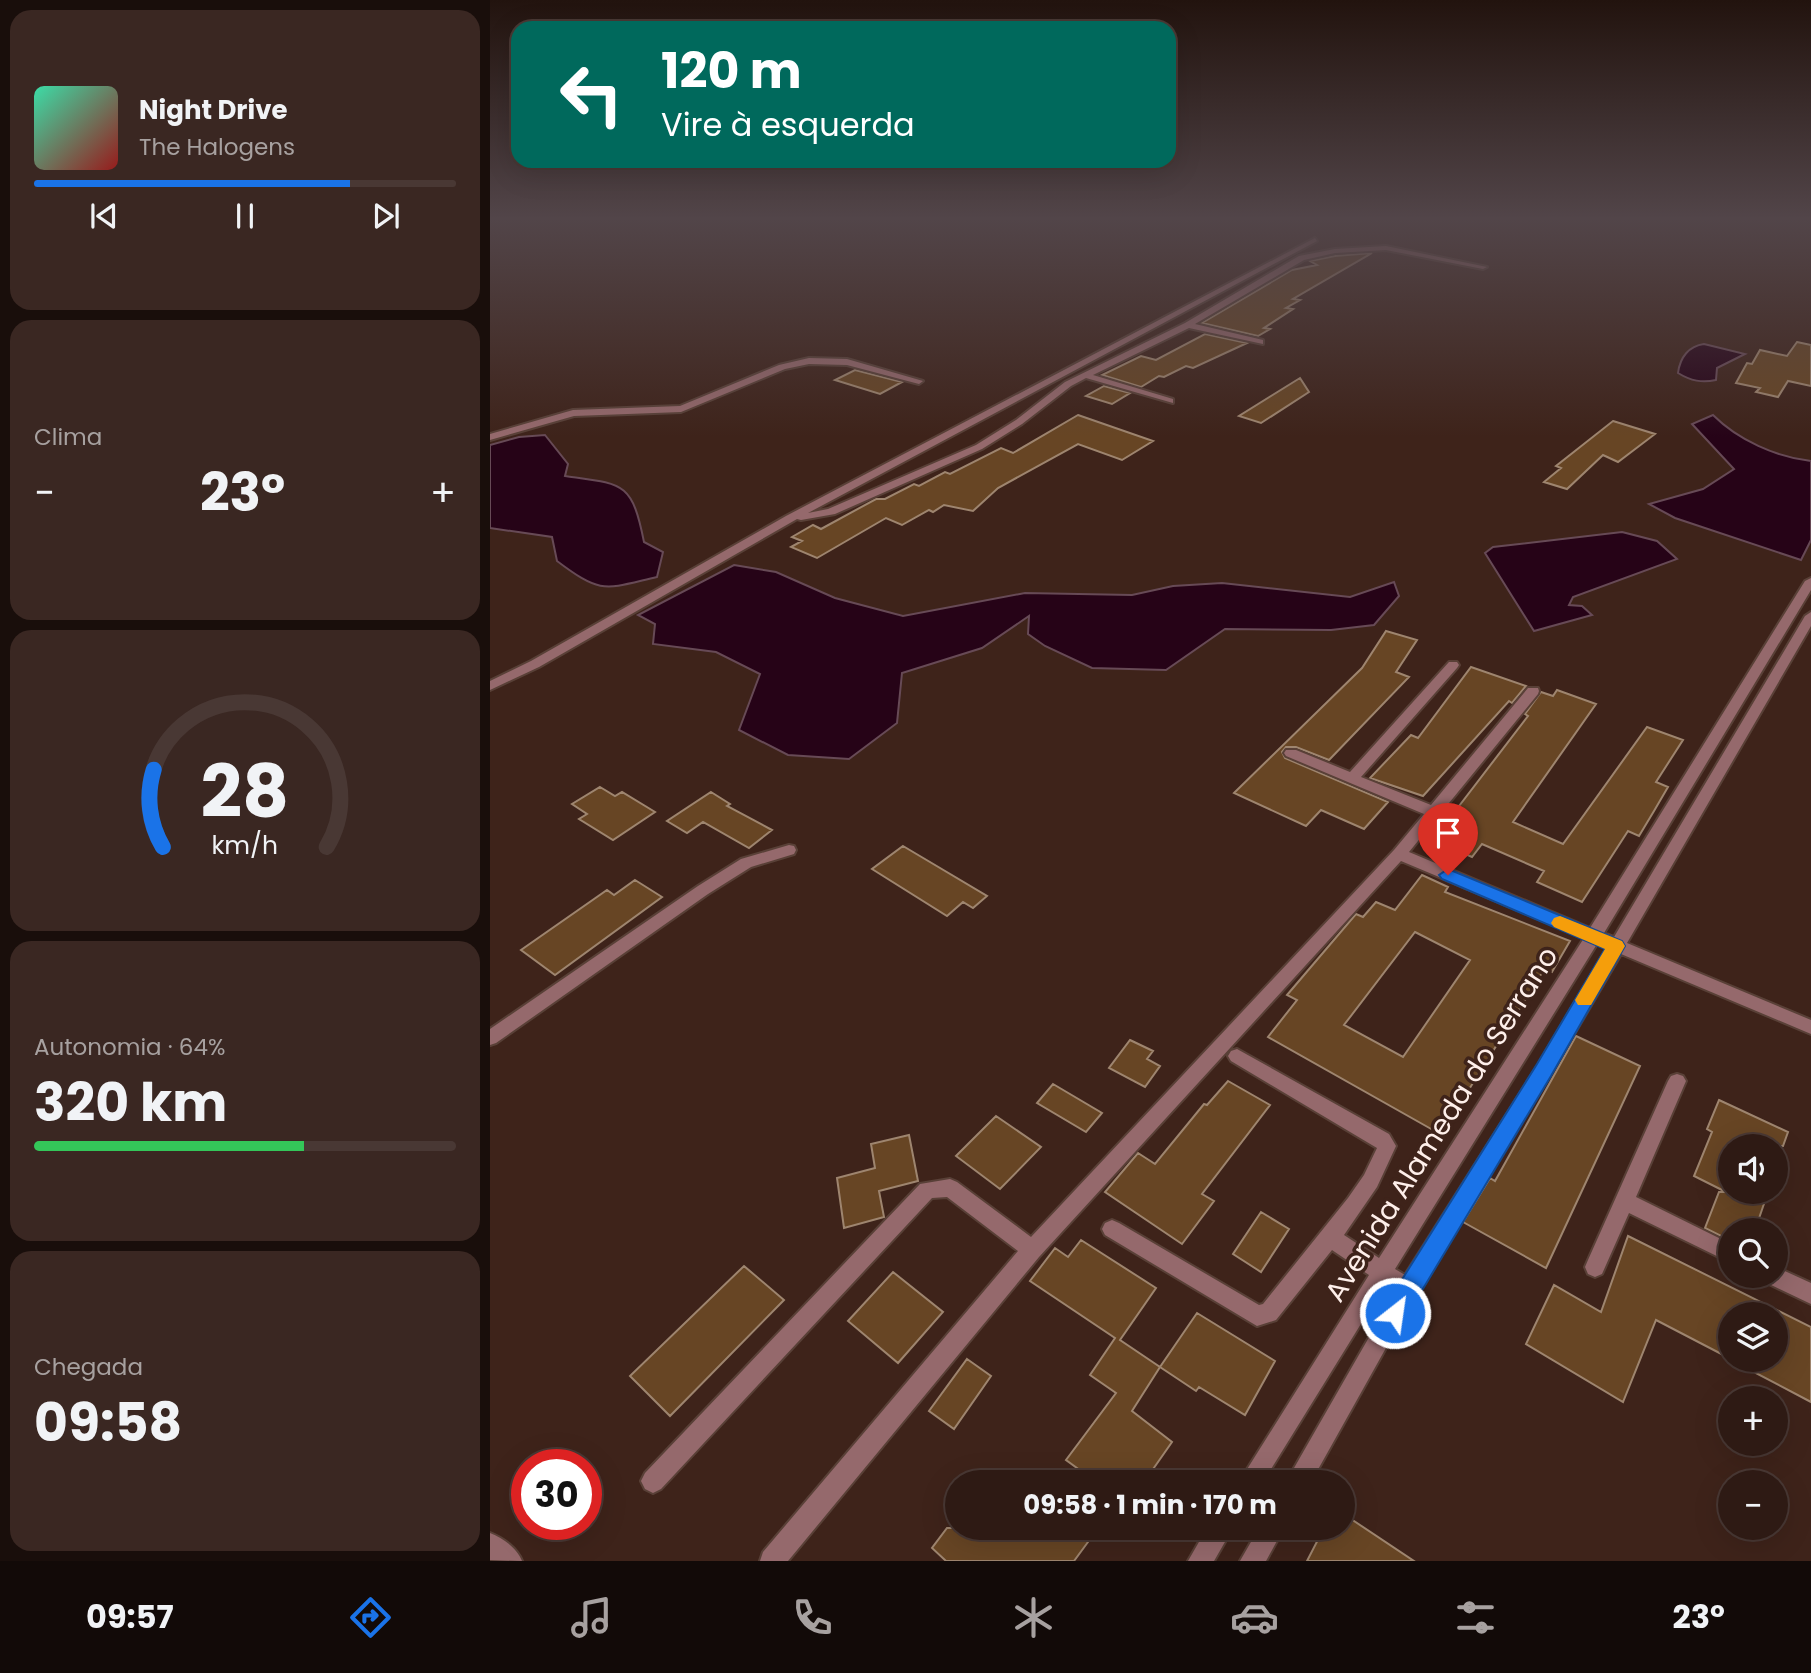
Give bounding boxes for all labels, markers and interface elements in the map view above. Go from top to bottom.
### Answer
text: 120 m [661,37,802,105]
icon: left [546,49,637,140]
text: Night Drive [139,92,287,128]
text: Vire à esquerda [661,102,915,147]
text: The Halogens [139,131,295,163]
icon: previous [85,197,123,235]
icon: pause [226,197,264,235]
icon: next [367,197,405,235]
text: Clima [34,421,102,453]
text: 23° [200,456,285,529]
text: − [34,466,55,519]
text: + [430,466,456,519]
text: 28 [201,741,289,842]
pin [1418,803,1478,875]
icon: arrive [1429,814,1467,852]
text: km/h [212,827,278,862]
street label: Avenida Alameda do Serrano [1316,939,1567,1309]
text: Autonomia · 64% [34,1031,225,1063]
text: 320 km [34,1066,227,1139]
map controls [1718,1134,1788,1540]
button: sound [1718,1134,1788,1204]
button: search [1718,1218,1788,1288]
position arrow [1358,1276,1432,1350]
button: layers [1718,1302,1788,1372]
text: Chegada [34,1351,143,1383]
text: 09:58 [34,1386,182,1459]
button: + [1718,1386,1788,1456]
speed limit sign: 30 [511,1449,602,1540]
button: − [1718,1470,1788,1540]
text: 09:58 · 1 min · 170 m [1023,1487,1277,1523]
icon: directions [346,1593,395,1642]
icon: music [567,1593,616,1642]
icon: phone [788,1593,837,1642]
icon: climate [1009,1593,1058,1642]
icon: car [1230,1593,1279,1642]
icon: filters [1451,1593,1500,1642]
text: 09:57 [86,1594,174,1639]
text: 23° [1672,1594,1725,1639]

